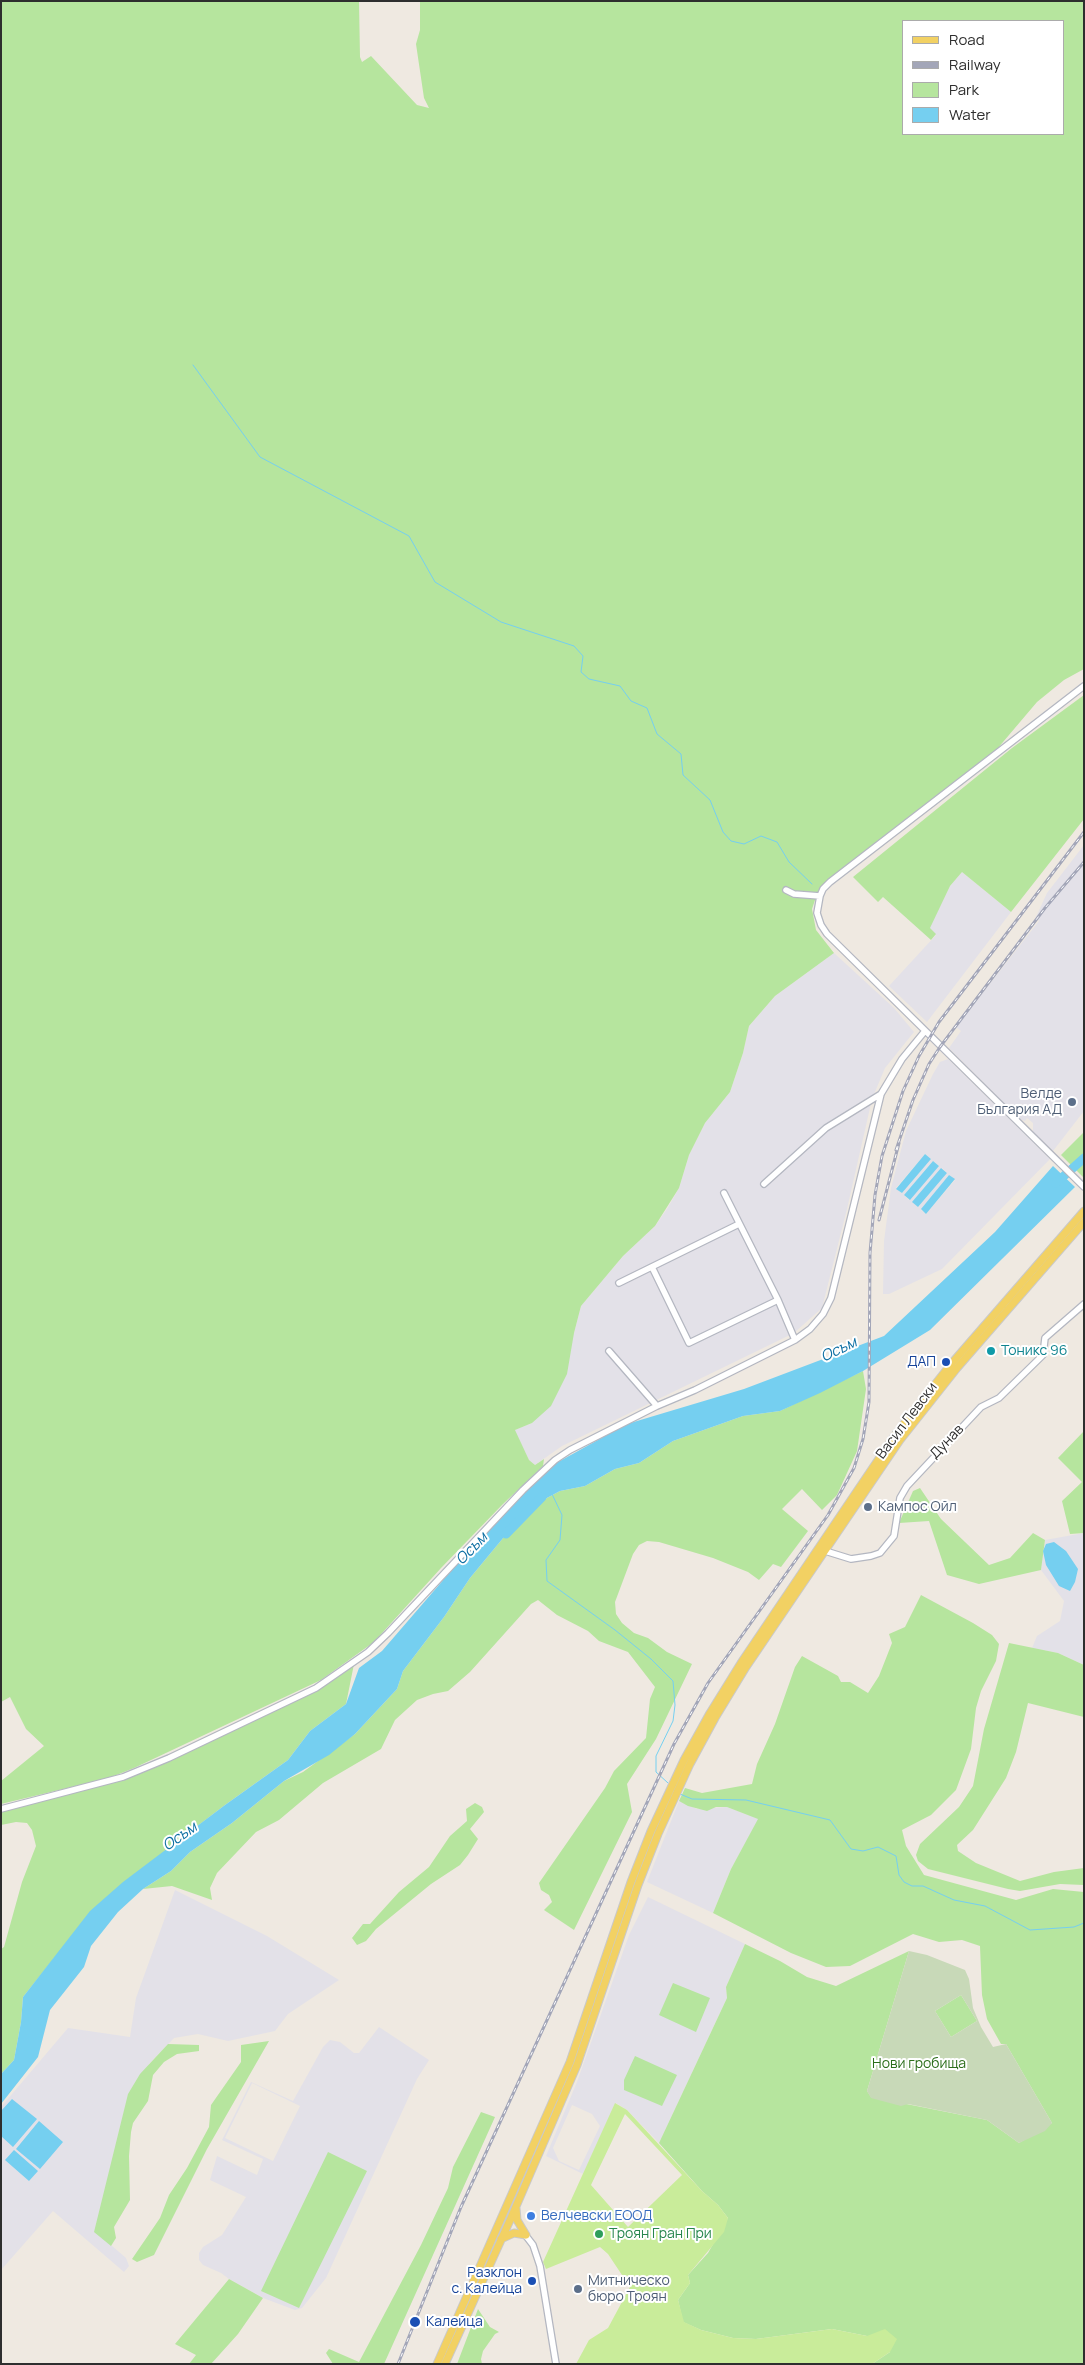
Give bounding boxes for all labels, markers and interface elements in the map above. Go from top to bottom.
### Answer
legend [902,20,1065,135]
text: Road [949,29,985,50]
text: Railway [949,54,1001,75]
text: Park [949,79,979,100]
text: Water [949,104,991,125]
place label: Велде България АД [977,1086,1062,1118]
marker: Велде България АД [1066,1096,1078,1108]
water label: Осъм [818,1334,860,1366]
place label: Тоникс 96 [1001,1343,1067,1359]
marker: Тоникс 96 [985,1345,997,1357]
place label: ДАП [907,1354,936,1370]
marker: ДАП [940,1356,952,1368]
street label: Васил Левски [873,1380,941,1462]
street label: Дунав [927,1421,967,1463]
place label: Кампос Ойл [878,1499,957,1515]
marker: Кампос Ойл [862,1501,874,1513]
water label: Осъм [452,1529,492,1569]
water label: Осъм [159,1819,201,1855]
park label: Нови гробища [872,2056,966,2072]
place label: Велчевски ЕООД [541,2208,652,2224]
marker: Велчевски ЕООД [525,2210,537,2222]
place label: Троян Гран При [609,2226,712,2242]
marker: Троян Гран При [593,2228,605,2240]
place label: Разклон с. Калейца [451,2265,522,2298]
place label: Митническо бюро Троян [588,2273,670,2306]
marker: Разклон с. Калейца [526,2275,538,2287]
marker: Митническо бюро Троян [572,2283,584,2295]
place label: Калейца [426,2314,483,2330]
marker: Калейца [408,2315,422,2329]

